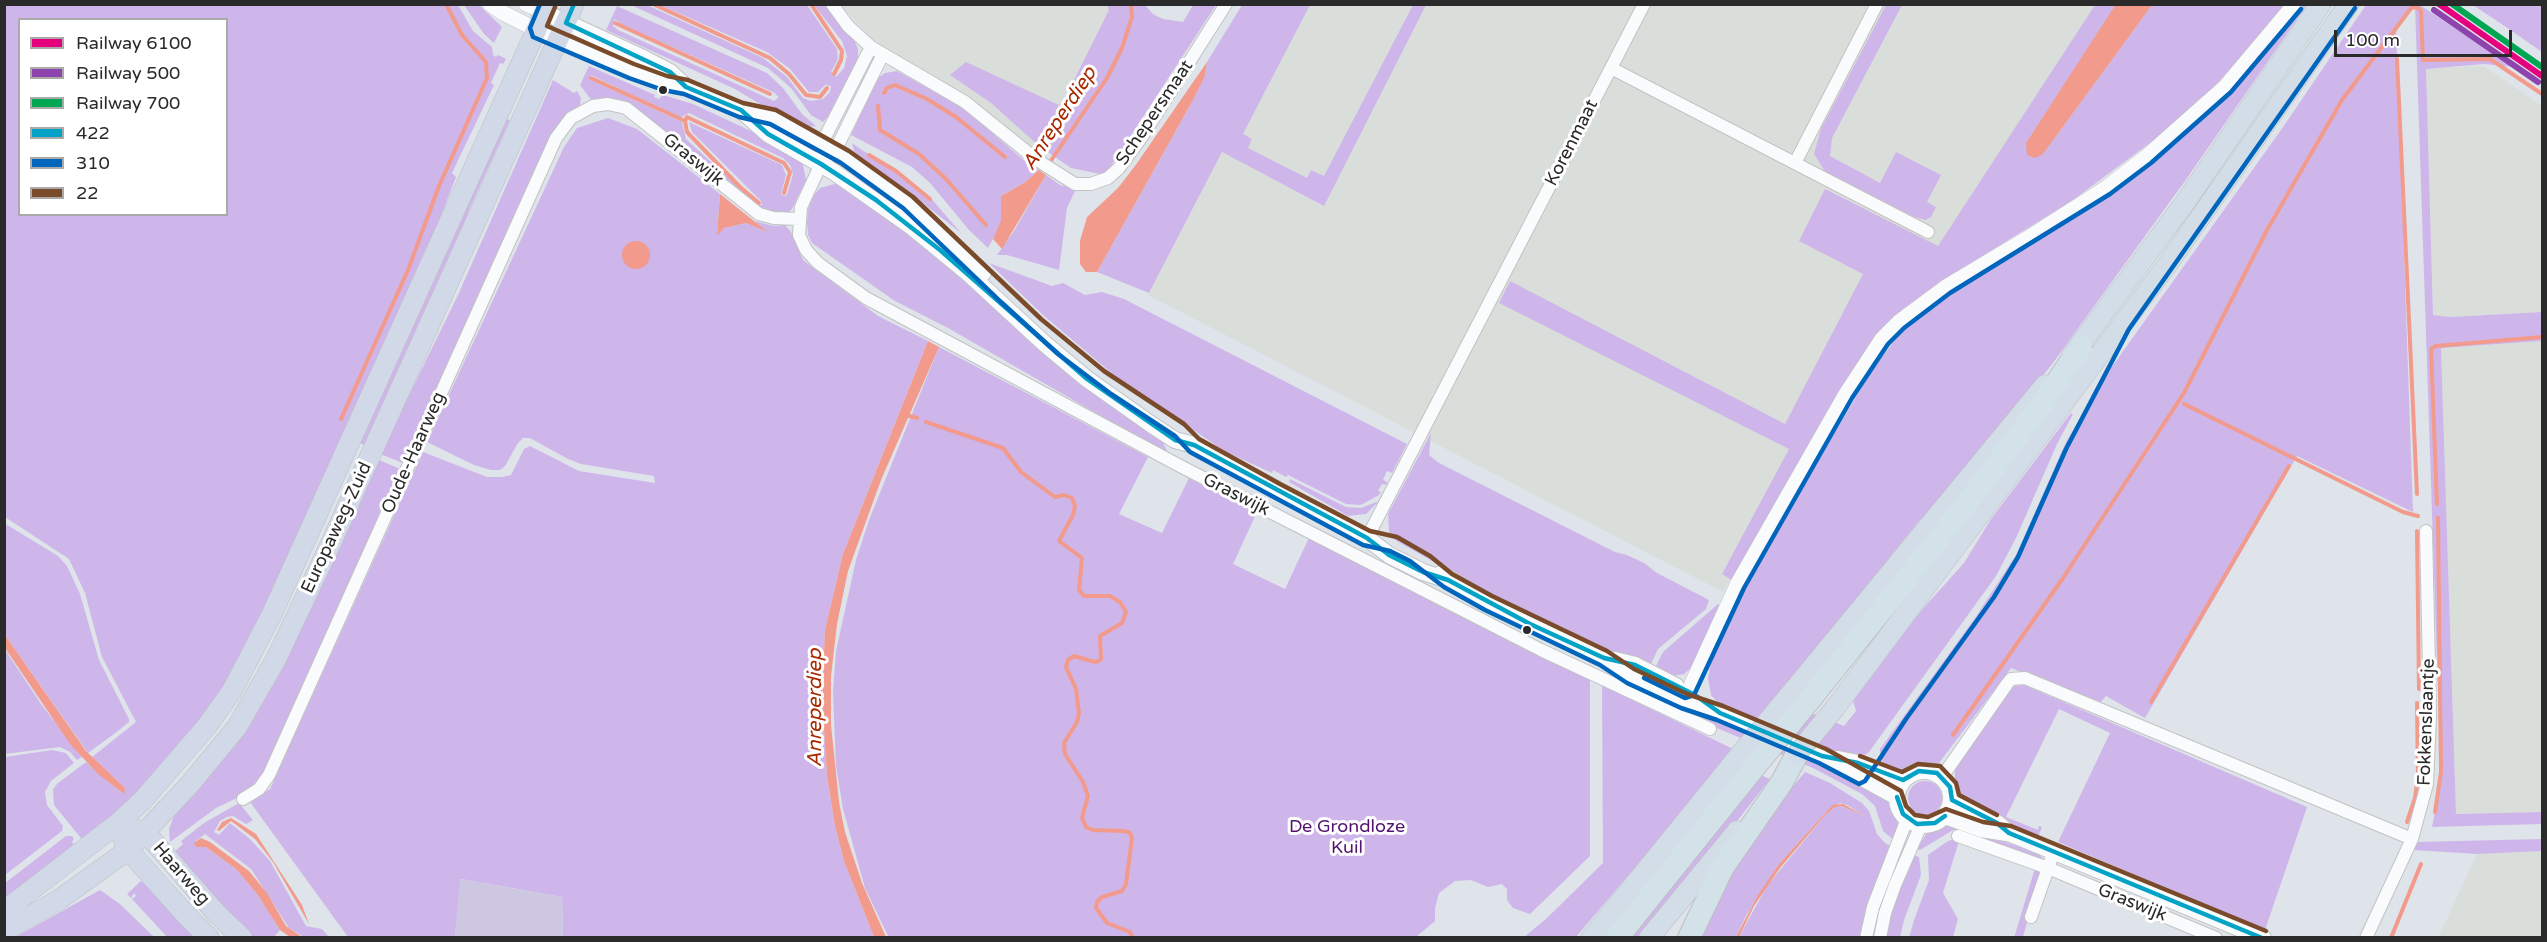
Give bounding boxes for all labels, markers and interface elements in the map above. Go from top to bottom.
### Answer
legend [18,18,228,216]
scale bar [2337,18,2516,56]
text: 100 m [2345,29,2400,51]
text: Railway 6100 [76,32,192,54]
street label: Schepersmaat [1112,56,1198,170]
text: Railway 500 [76,62,180,84]
water label: Anreperdiep [1018,63,1102,175]
unlabelled marker [657,84,669,96]
text: Railway 700 [76,92,180,114]
street label: Korenmaat [1541,96,1603,190]
text: 422 [76,122,110,144]
street label: Graswijk [658,129,728,191]
text: 310 [76,152,110,174]
text: 22 [76,182,99,204]
street label: Oude-Haarweg [378,389,450,517]
street label: Europaweg-Zuid [297,459,377,597]
street label: Graswijk [1199,469,1273,521]
unlabelled marker [1521,624,1533,636]
water label: Anreperdiep [804,649,828,767]
street label: Fokkenslaantje [2414,658,2440,786]
park label: De Grondloze Kuil [1289,816,1405,858]
street label: Haarweg [148,838,214,910]
street label: Graswijk [2094,879,2170,927]

